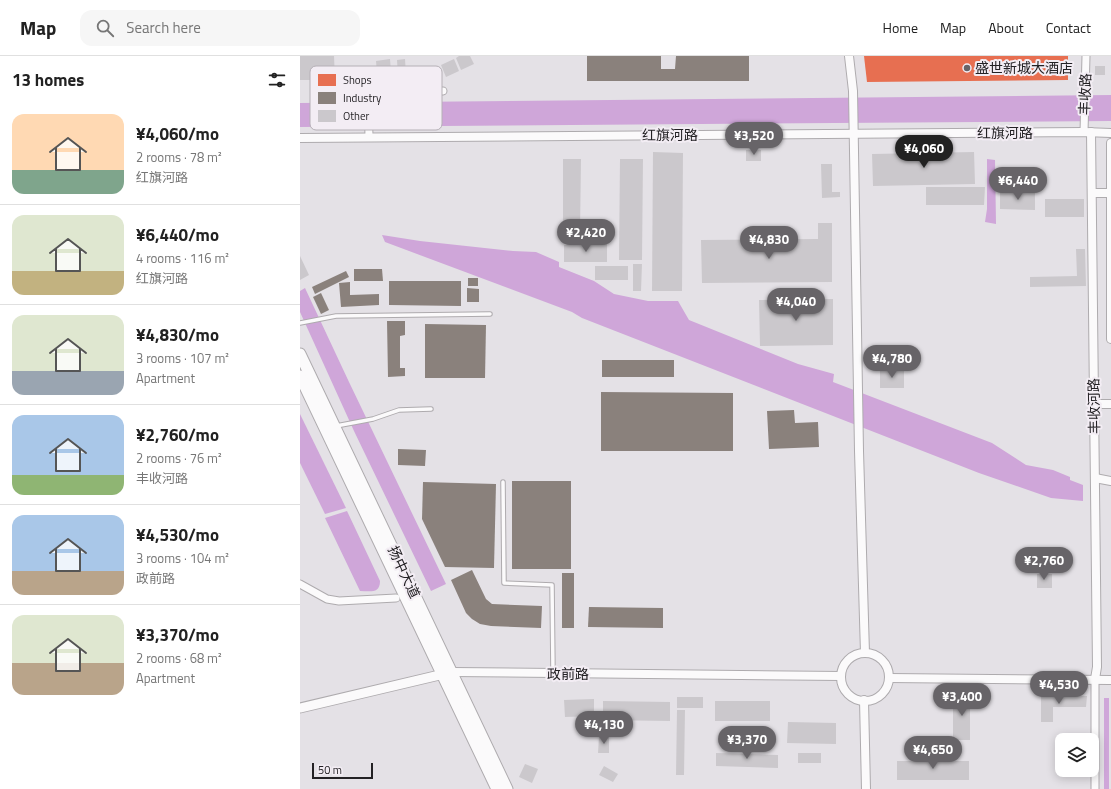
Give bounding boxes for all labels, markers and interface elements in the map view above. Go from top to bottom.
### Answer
search box [80,10,360,46]
text: Map [20,13,56,42]
text: Search here [126,16,201,39]
icon: search [94,17,116,39]
text: Home [883,17,918,38]
text: Map [940,17,966,38]
text: About [988,17,1024,38]
text: Contact [1046,17,1091,38]
place label: 盛世新城大酒店 [975,57,1073,78]
marker: 盛世新城大酒店 [962,63,972,73]
legend [310,66,442,130]
text: 13 homes [12,67,84,93]
icon: filters [266,69,288,91]
text: Shops [343,72,372,88]
street label: 丰收路 [1073,73,1096,115]
text: Industry [343,90,382,106]
text: Other [343,108,370,124]
text: ¥4,060/mo [136,121,219,147]
pin: ¥3,520 [721,122,787,156]
street label: 红旗河路 [977,122,1033,143]
street label: 红旗河路 [642,124,698,145]
text: ¥3,520 [734,125,774,145]
icon: home [44,130,92,178]
pin: ¥4,060 [891,135,957,169]
text: ¥4,060 [904,138,944,158]
text: 2 rooms · 78 m² [136,147,222,167]
text: 红旗河路 [136,167,188,187]
pin: ¥6,440 [985,167,1051,201]
text: ¥6,440 [998,170,1038,190]
pin: ¥2,420 [553,219,619,253]
text: ¥6,440/mo [136,222,219,248]
text: ¥2,420 [566,222,606,242]
pin: ¥4,830 [736,226,802,260]
text: ¥4,830 [749,229,789,249]
icon: home [44,231,92,279]
text: 4 rooms · 116 m² [136,248,229,268]
text: 红旗河路 [136,268,188,288]
pin: ¥4,040 [763,288,829,322]
text: ¥4,040 [776,291,816,311]
text: ¥4,830/mo [136,322,219,348]
icon: home [44,331,92,379]
pin: ¥4,780 [859,345,925,379]
text: 3 rooms · 107 m² [136,348,229,368]
text: ¥4,780 [872,348,912,368]
text: Apartment [136,368,195,388]
street label: 丰收河路 [1083,378,1104,434]
text: ¥2,760/mo [136,422,219,448]
icon: home [44,431,92,479]
text: 2 rooms · 76 m² [136,448,222,468]
text: 丰收河路 [136,468,188,488]
text: ¥4,530/mo [136,522,219,548]
icon: home [44,531,92,579]
street label: 扬中大道 [383,542,426,602]
pin: ¥2,760 [1011,547,1077,581]
text: 3 rooms · 104 m² [136,548,229,568]
text: ¥2,760 [1024,550,1064,570]
text: 政前路 [136,568,175,588]
text: ¥3,370/mo [136,622,219,648]
icon: home [44,631,92,679]
text: 2 rooms · 68 m² [136,648,222,668]
street label: 政前路 [547,663,589,684]
text: Apartment [136,668,195,688]
pin: ¥4,530 [1026,671,1092,705]
text: ¥4,530 [1039,674,1079,694]
pin: ¥3,400 [929,683,995,717]
text: ¥3,400 [942,686,982,706]
pin: ¥4,130 [571,711,637,745]
text: ¥4,130 [584,714,624,734]
pin: ¥3,370 [714,726,780,760]
text: ¥3,370 [727,729,767,749]
map controls [1055,733,1099,777]
button: layers [1055,733,1099,777]
pin: ¥4,650 [900,736,966,770]
text: ¥4,650 [913,739,953,759]
scale bar [312,761,373,780]
text: 50 m [318,762,342,778]

